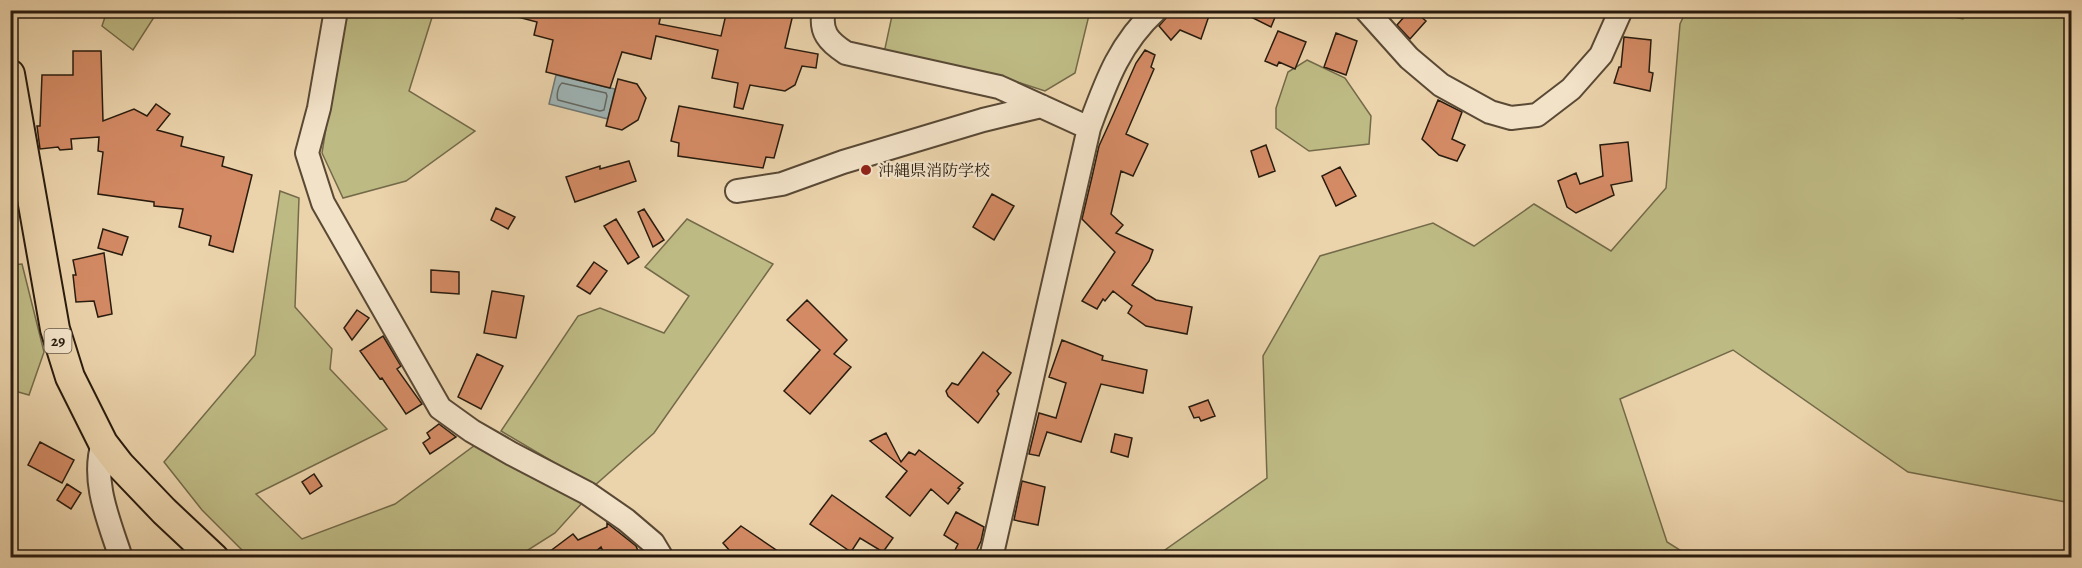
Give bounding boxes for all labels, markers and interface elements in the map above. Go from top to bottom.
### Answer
place label: 沖縄県消防学校 [878,160,990,182]
marker: 沖縄県消防学校 [859,163,873,177]
road number: 29 [44,329,72,353]

